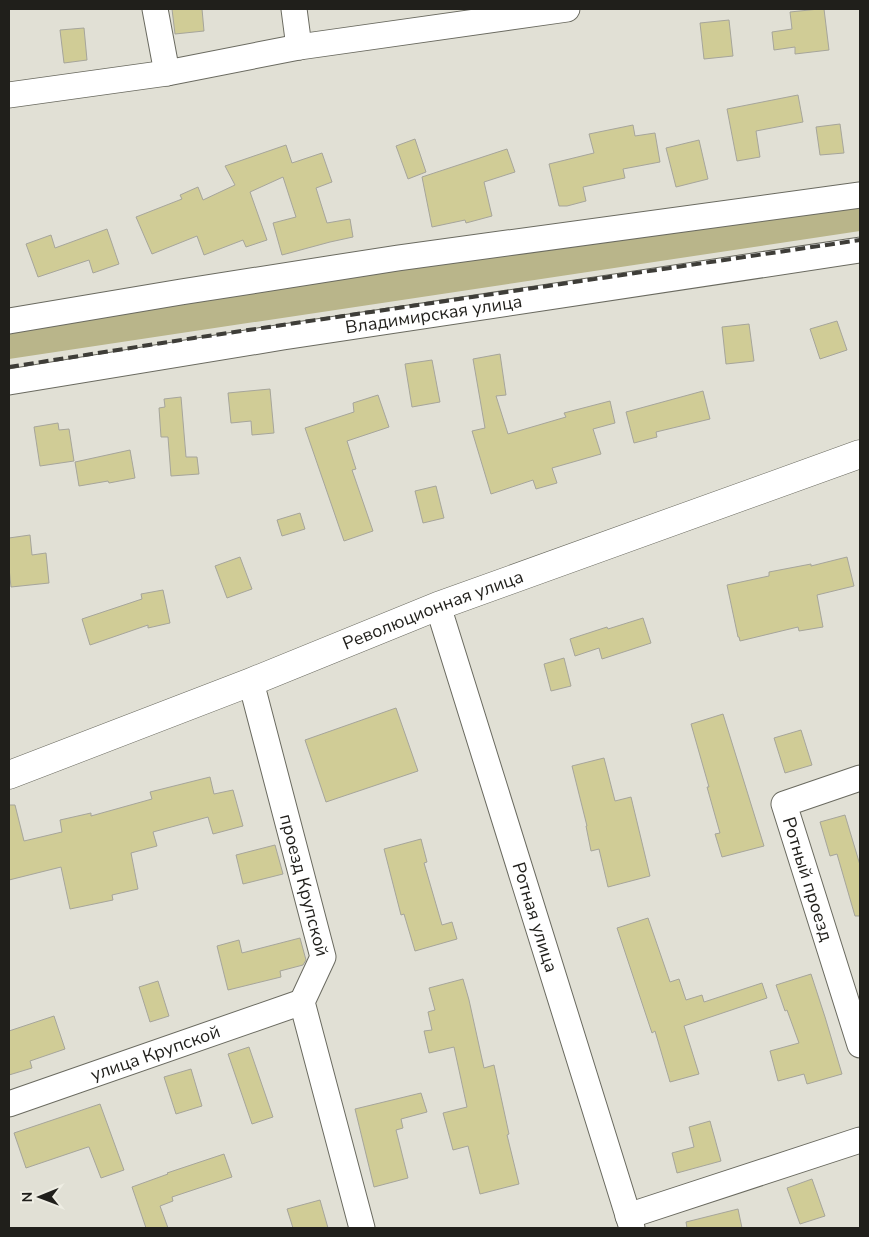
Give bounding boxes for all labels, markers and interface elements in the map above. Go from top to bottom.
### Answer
street label: Владимирская улица [343,289,524,339]
street label: Революционная улица [339,564,527,656]
street label: проезд Крупской [274,811,334,959]
street label: Ротный проезд [777,814,839,945]
street label: Ротная улица [507,859,564,975]
street label: улица Крупской [87,1019,223,1087]
north arrow [15,1172,65,1222]
text: N [18,1192,37,1203]

